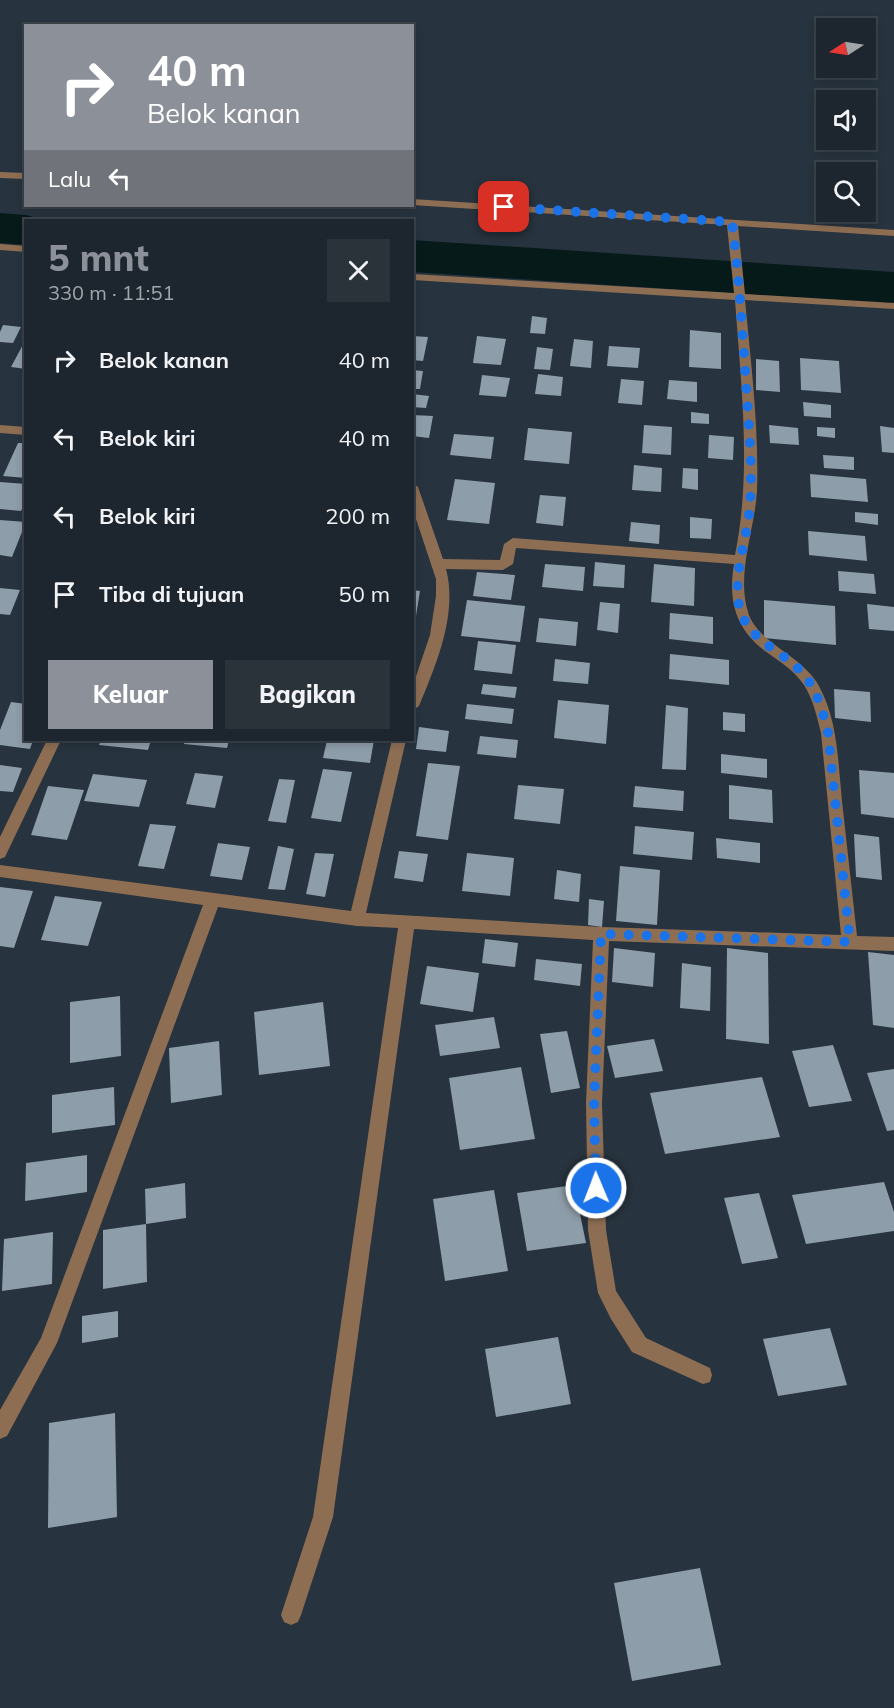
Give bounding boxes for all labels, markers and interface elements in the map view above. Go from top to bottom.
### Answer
north arrow [816,18,876,78]
map controls [816,18,876,222]
text: 40 m [147,44,247,97]
icon: right [48,48,126,126]
button: sound [816,90,876,150]
text: Belok kanan [147,96,301,130]
icon: left [103,162,136,195]
button: search [816,162,876,222]
text: Lalu [48,165,91,193]
pin [478,181,529,232]
icon: arrive [487,190,520,223]
text: 5 mnt [48,235,149,280]
button: close [327,239,390,302]
text: 330 m · 11:51 [48,280,174,305]
icon: right [48,344,81,377]
text: Belok kanan [99,346,229,374]
text: 40 m [339,346,390,374]
icon: left [48,422,81,455]
text: Belok kiri [99,424,195,452]
text: 40 m [339,424,390,452]
icon: left [48,500,81,533]
text: Belok kiri [99,502,195,530]
text: 200 m [325,502,390,530]
icon: arrive [48,578,81,611]
text: Tiba di tujuan [99,580,244,608]
text: 50 m [339,580,390,608]
button: Keluar [48,660,213,729]
button: Bagikan [225,660,390,729]
position arrow [564,1156,628,1220]

